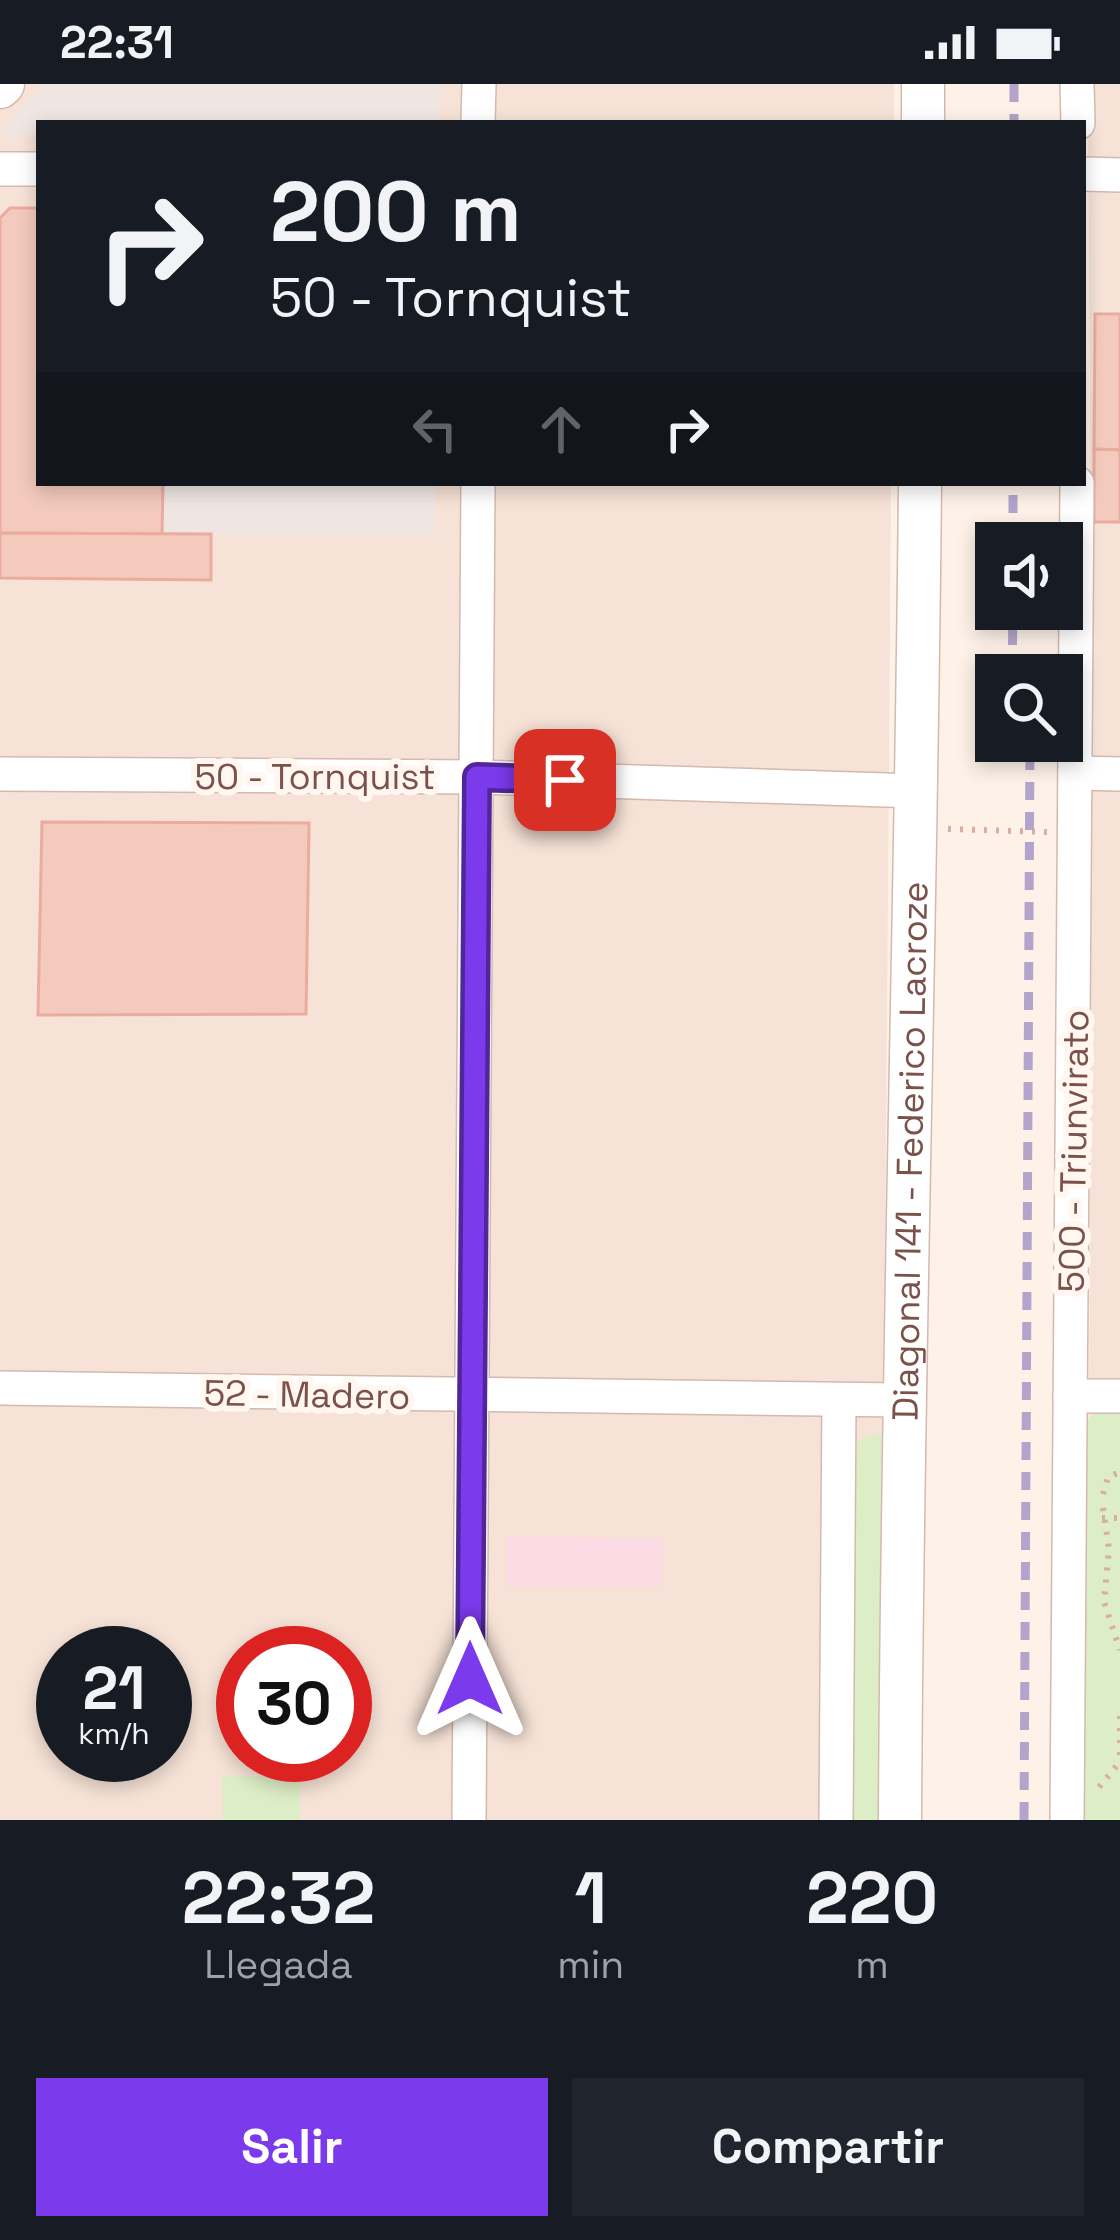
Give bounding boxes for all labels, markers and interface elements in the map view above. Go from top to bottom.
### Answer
text: 22:31 [60,14,174,71]
text: 200 m [270,158,522,266]
icon: right [72,168,228,324]
text: 50 - Tornquist [270,263,632,332]
icon: left [402,396,468,462]
icon: ahead [528,396,594,462]
icon: right [654,396,720,462]
map controls [975,522,1083,762]
button: sound [975,522,1083,630]
button: search [975,654,1083,762]
pin [514,729,616,831]
icon: arrive [532,747,598,813]
street label: 50 - Tornquist [194,754,436,800]
street label: Diagonal 141 - Federico Lacroze [882,881,938,1421]
street label: 500 - Triunvirato [1049,1009,1099,1293]
street label: 52 - Madero [203,1370,411,1420]
position arrow [407,1616,533,1742]
speed limit sign: 30 [216,1626,372,1782]
text: 21 [83,1650,145,1727]
text: km/h [78,1714,150,1753]
text: 22:32 [182,1852,375,1944]
text: 1 [574,1852,607,1944]
text: 220 [806,1852,938,1944]
text: Llegada [204,1940,353,1989]
text: min [557,1940,624,1989]
text: m [855,1940,889,1989]
button: Salir [36,2078,548,2216]
button: Compartir [572,2078,1084,2216]

